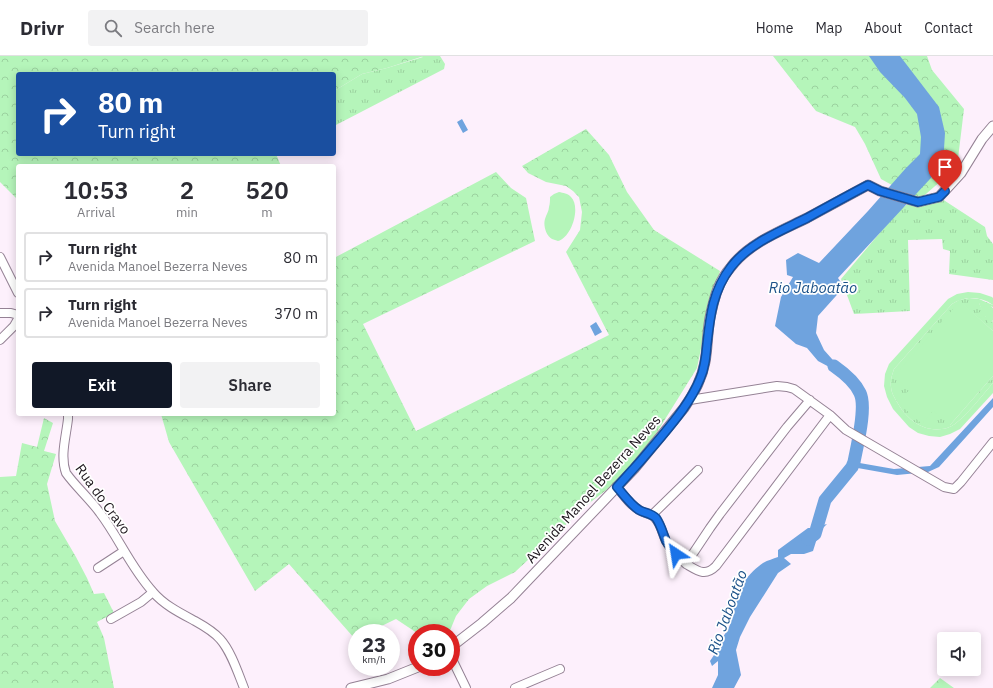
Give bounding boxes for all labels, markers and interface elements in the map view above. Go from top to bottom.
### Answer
search box [88,10,368,46]
text: Drivr [20,16,64,40]
icon: search [102,17,124,39]
text: Search here [134,18,215,37]
text: Home [756,19,793,37]
text: Map [815,19,842,37]
text: About [864,19,902,37]
text: Contact [924,19,973,37]
text: 80 m [98,84,163,121]
icon: right [32,88,84,140]
text: Turn right [98,120,176,143]
pin [928,150,962,191]
icon: arrive [934,156,956,178]
text: 10:53 [63,174,129,206]
text: 2 [180,174,194,206]
text: 520 [245,174,289,206]
text: Arrival [77,204,115,221]
text: min [176,204,198,221]
text: m [261,204,273,221]
text: Turn right [68,239,137,258]
icon: right [34,246,56,268]
text: 80 m [283,248,318,267]
text: Avenida Manoel Bezerra Neves [68,258,248,275]
water label: Rio Jaboatão [769,278,857,297]
text: Turn right [68,295,137,314]
icon: right [34,302,56,324]
text: 370 m [274,304,318,323]
text: Avenida Manoel Bezerra Neves [68,314,248,331]
button: Exit [32,362,172,408]
button: Share [180,362,320,408]
street label: Avenida Manoel Bezerra Neves [522,411,665,567]
street label: Rua do Cravo [71,460,135,538]
position arrow [655,533,697,575]
water label: Rio Jaboatão [703,567,751,657]
speed limit sign: 30 [408,624,460,676]
text: 23 [362,631,386,658]
map controls [937,632,981,676]
button: sound [937,632,981,676]
text: km/h [362,653,386,666]

